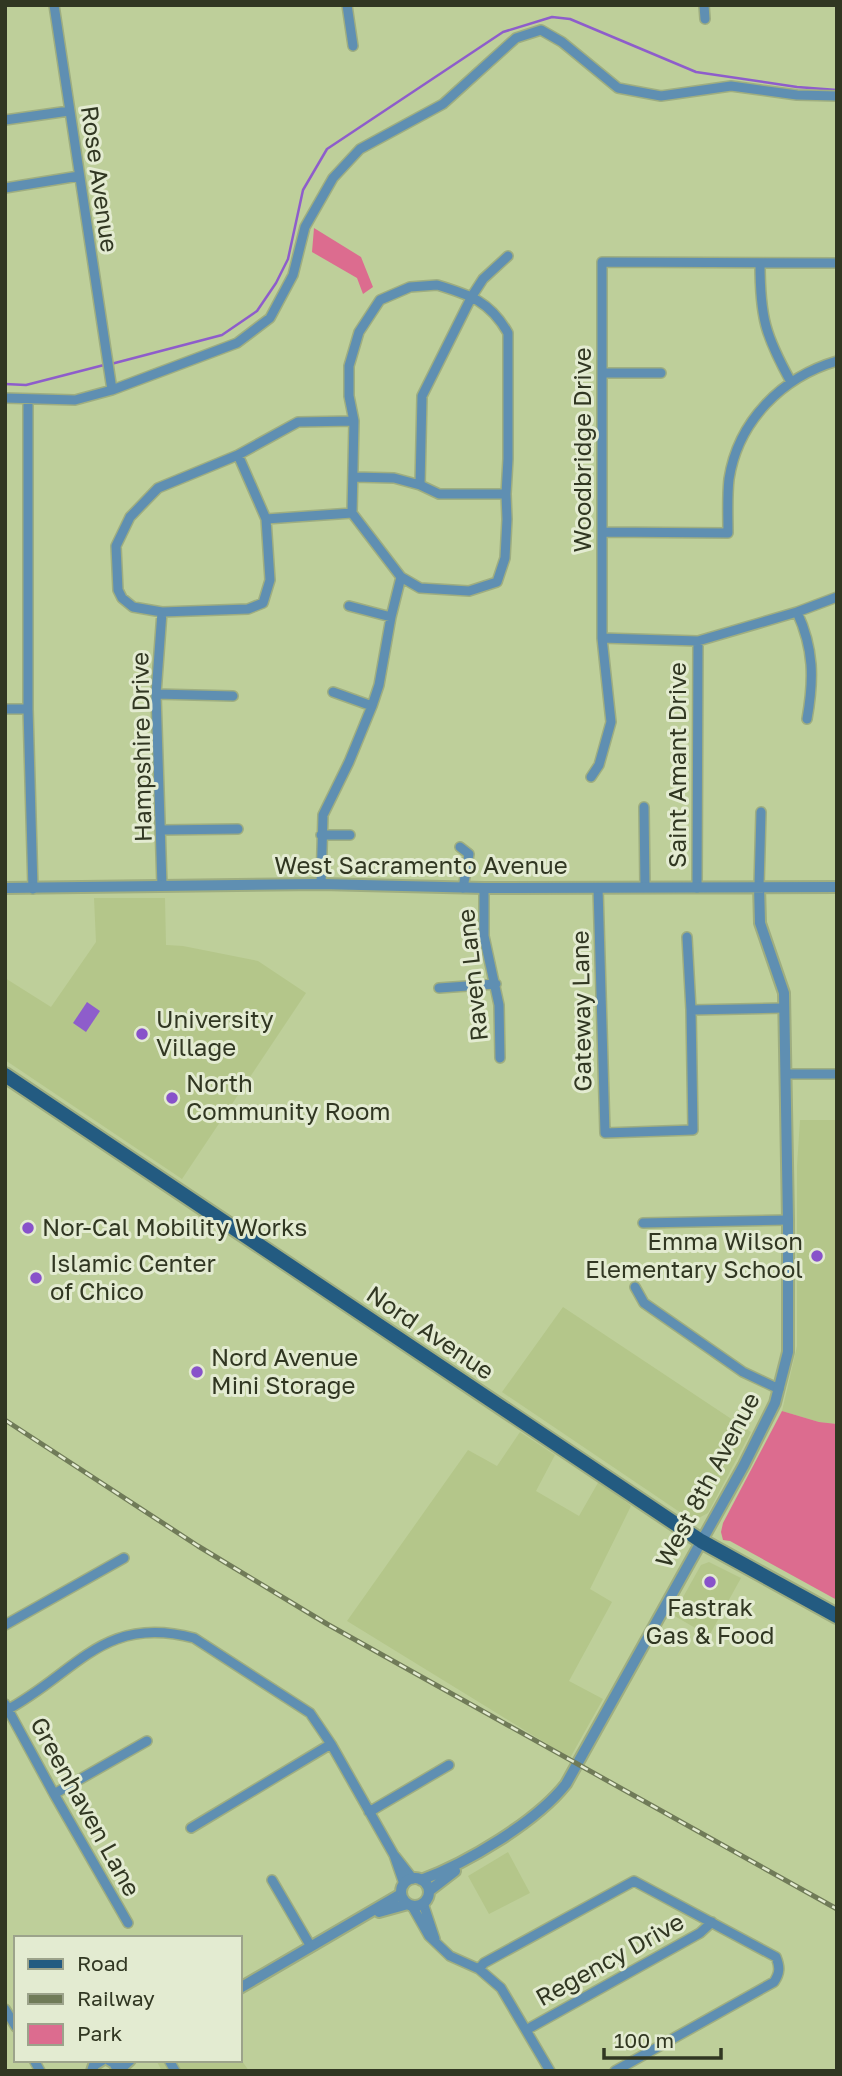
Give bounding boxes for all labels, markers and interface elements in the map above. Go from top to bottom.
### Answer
street label: Rose Avenue [76,104,125,254]
street label: Woodbridge Drive [567,347,596,553]
street label: Hampshire Drive [124,652,157,842]
street label: Saint Amant Drive [662,662,691,868]
street label: West Sacramento Avenue [274,850,568,879]
street label: Raven Lane [450,908,493,1043]
street label: Gateway Lane [565,930,596,1092]
place label: University Village [156,1004,274,1061]
marker: University Village [134,1026,150,1042]
place label: North Community Room [186,1068,391,1125]
marker: North Community Room [164,1090,180,1106]
place label: Nor-Cal Mobility Works [42,1212,307,1241]
marker: Nor-Cal Mobility Works [20,1220,36,1236]
place label: Emma Wilson Elementary School [585,1226,803,1283]
place label: Islamic Center of Chico [50,1248,216,1305]
marker: Emma Wilson Elementary School [809,1248,825,1264]
marker: Islamic Center of Chico [28,1270,44,1286]
street label: Nord Avenue [362,1279,500,1385]
place label: Nord Avenue Mini Storage [211,1342,358,1399]
marker: Nord Avenue Mini Storage [189,1364,205,1380]
street label: West 8th Avenue [648,1387,765,1572]
marker: Fastrak Gas & Food [702,1574,718,1590]
place label: Fastrak Gas & Food [646,1592,774,1649]
street label: Greenhaven Lane [25,1712,148,1901]
street label: Regency Drive [530,1906,688,2011]
legend [14,1936,242,2062]
text: Road [77,1950,128,1976]
text: Railway [77,1985,155,2011]
scale bar [604,2016,721,2060]
text: Park [77,2020,123,2046]
text: 100 m [614,2027,674,2053]

